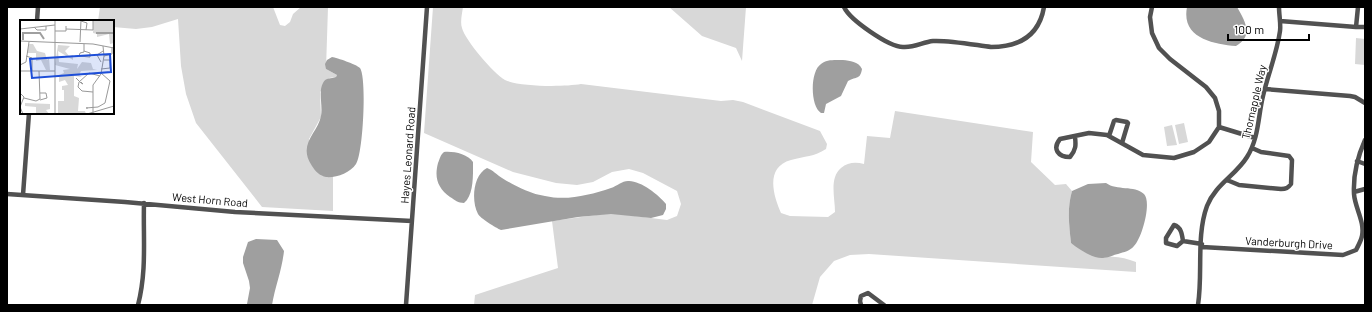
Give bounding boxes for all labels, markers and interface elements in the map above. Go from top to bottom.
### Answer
scale bar [1228,16,1309,42]
inset map [20,20,114,114]
text: 100 m [1234,22,1264,36]
street label: Thornapple Way [1239,63,1268,140]
street label: Hayes Leonard Road [398,106,417,204]
street label: West Horn Road [172,190,248,209]
street label: Vanderburgh Drive [1245,234,1333,251]

